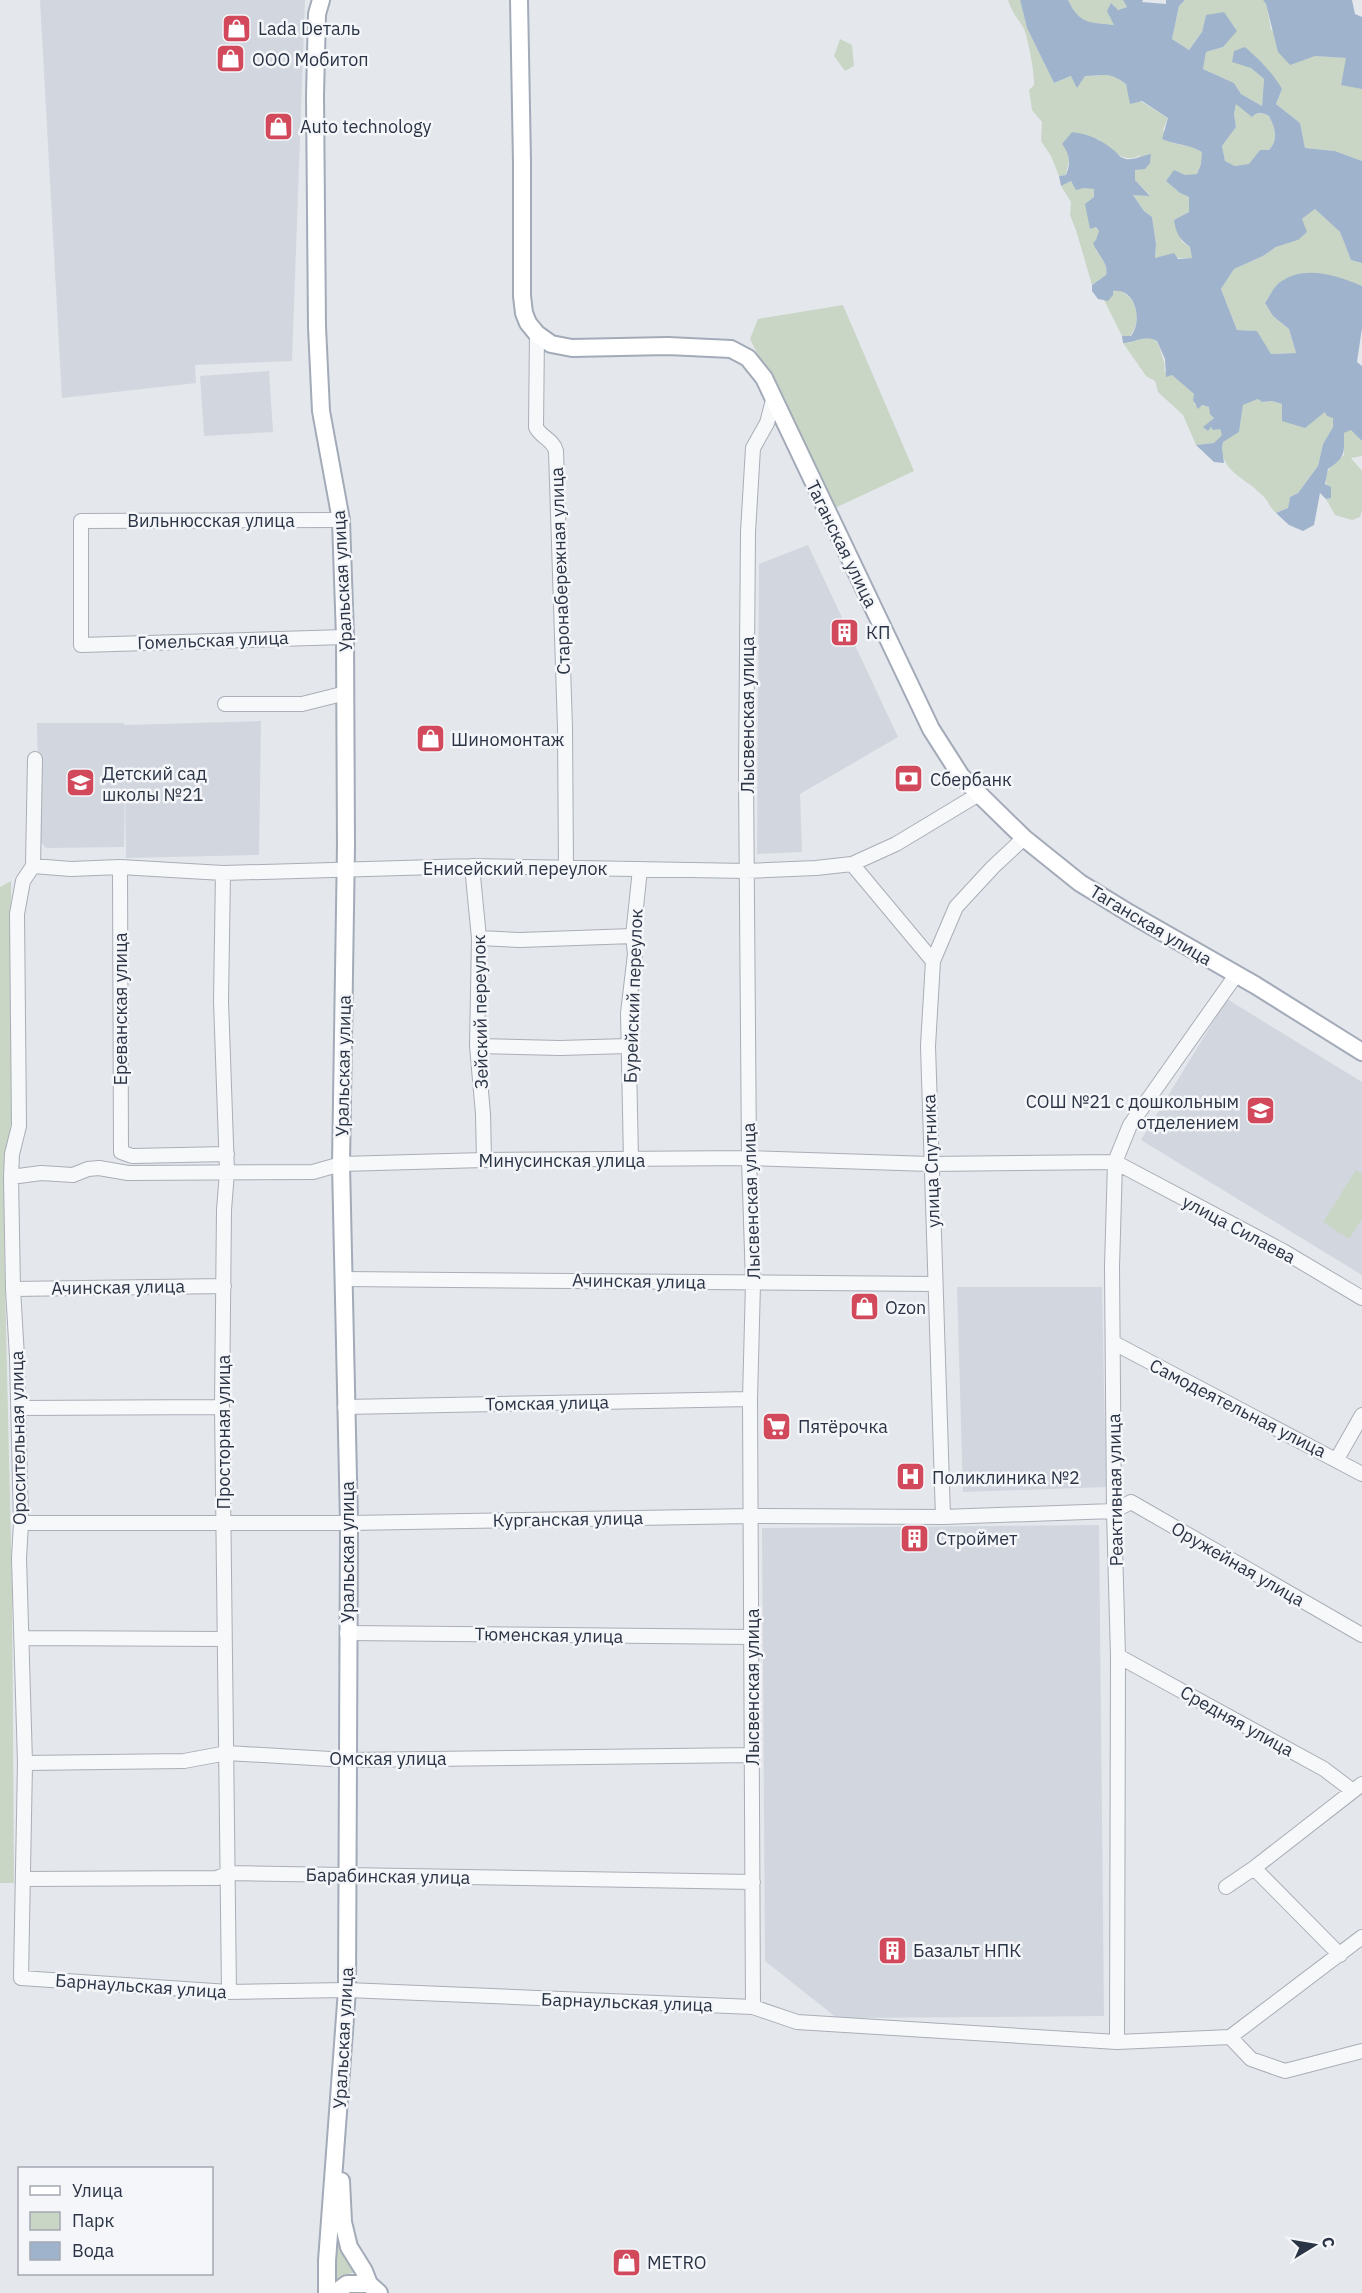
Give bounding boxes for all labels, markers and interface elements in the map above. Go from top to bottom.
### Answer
shop icon: Lada Dеталь [221,12,253,44]
place label: Lada Dеталь [258,17,360,40]
shop icon: ООО Мобитоп [215,43,247,75]
place label: ООО Мобитоп [252,48,369,71]
shop icon: Auto technology [263,110,295,142]
place label: Auto technology [300,115,432,138]
street label: Старонабережная улица [545,466,575,675]
street label: Таганская улица [801,477,883,612]
street label: Вильнюсская улица [127,509,295,532]
street label: Уральская улица [327,509,357,652]
building icon: КП [829,616,861,648]
place label: КП [866,621,890,644]
street label: Гомельская улица [137,626,289,654]
street label: Лысвенская улица [736,636,759,794]
shop icon: Шиномонтаж [414,723,446,755]
place label: Шиномонтаж [451,728,565,751]
place label: Детский сад школы №21 [102,762,207,806]
bank icon: Сбербанк [893,763,925,795]
school or university icon: Детский сад школы №21 [65,767,97,799]
place label: Сбербанк [930,768,1012,791]
street label: Енисейский переулок [423,857,607,880]
street label: Таганская улица [1086,879,1217,971]
street label: Бурейский переулок [618,908,648,1084]
street label: Ереванская улица [109,932,132,1086]
street label: Зейский переулок [467,934,493,1090]
street label: Уральская улица [330,994,356,1137]
place label: СОШ №21 с дошкольным отделением [1026,1090,1239,1134]
street label: улица Спутника [917,1093,945,1228]
school or university icon: СОШ №21 с дошкольным отделением [1244,1095,1276,1127]
street label: Лысвенская улица [737,1122,765,1280]
street label: Минусинская улица [479,1149,646,1172]
street label: улица Силаева [1178,1189,1300,1269]
street label: Ачинская улица [572,1268,706,1294]
street label: Ачинская улица [51,1274,185,1300]
shop icon: Ozon [848,1291,880,1323]
place label: Ozon [885,1296,926,1319]
street label: Оросительная улица [5,1350,31,1525]
street label: Самодеятельная улица [1146,1353,1331,1463]
street label: Просторная улица [212,1354,235,1509]
street label: Томская улица [485,1390,610,1416]
supermarket icon: Пятёрочка [761,1410,793,1442]
street label: Реактивная улица [1102,1413,1128,1567]
place label: Пятёрочка [798,1415,888,1438]
hospital icon: Поликлиника №2 [895,1461,927,1493]
place label: Поликлиника №2 [932,1466,1080,1489]
street label: Уральская улица [336,1481,359,1623]
street label: Курганская улица [492,1506,644,1532]
street label: Оружейная улица [1167,1517,1309,1612]
building icon: Строймет [899,1522,931,1554]
place label: Строймет [936,1527,1018,1550]
street label: Лысвенская улица [741,1608,764,1766]
street label: Тюменская улица [474,1622,624,1648]
street label: Средняя улица [1176,1680,1298,1762]
street label: Омская улица [329,1747,447,1770]
street label: Барабинская улица [305,1863,471,1889]
building icon: Базальт НПК [876,1934,908,1966]
place label: Базальт НПК [913,1939,1021,1962]
street label: Уральская улица [328,1966,358,2109]
street label: Барнаульская улица [54,1969,228,2003]
street label: Барнаульская улица [541,1988,714,2017]
legend [18,2167,213,2275]
text: Улица [72,2179,123,2202]
text: Парк [72,2209,115,2232]
north arrow [1284,2215,1344,2275]
text: С [1318,2235,1340,2249]
text: Вода [72,2239,115,2262]
shop icon: METRO [610,2246,642,2278]
place label: METRO [647,2251,707,2274]

